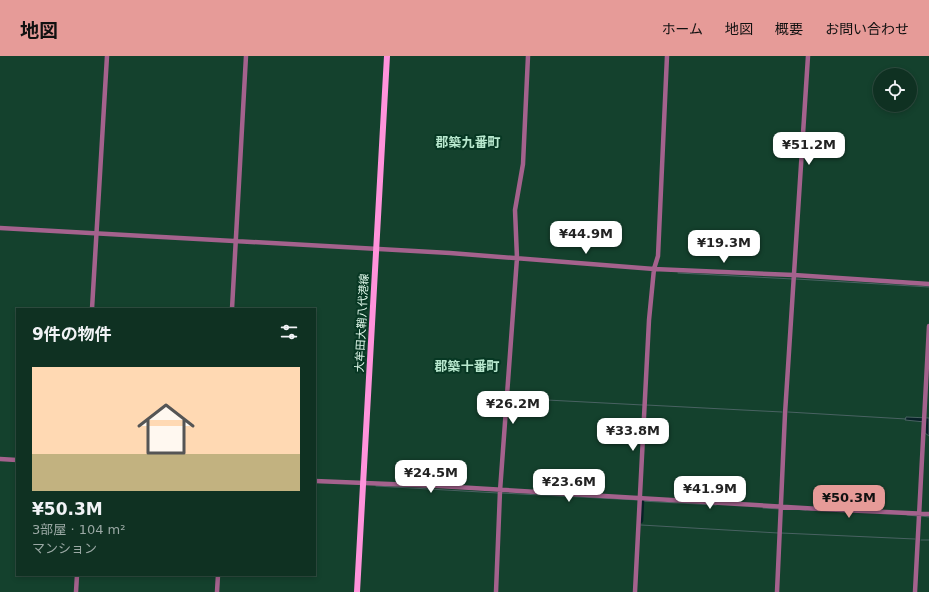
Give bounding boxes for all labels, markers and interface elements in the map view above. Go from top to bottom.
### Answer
text: 地図 [20,19,58,41]
text: ホーム [661,21,703,37]
text: 地図 [725,21,753,37]
text: 概要 [775,21,803,37]
text: お問い合わせ [825,21,909,37]
map controls [873,68,917,112]
button: locate [873,68,917,112]
pin: ¥51.2M [776,132,842,166]
district label: 郡築九番町 [435,135,501,150]
text: ¥51.2M [782,137,836,152]
pin: ¥44.9M [553,221,619,255]
text: ¥44.9M [559,226,613,241]
pin: ¥19.3M [691,230,757,264]
text: ¥19.3M [697,235,751,250]
street label: 大牟田大鞘八代港線 [353,273,371,373]
icon: filters [278,321,300,343]
text: 9件の物件 [32,324,112,344]
district label: 郡築十番町 [434,359,500,374]
pin: ¥26.2M [480,391,546,425]
icon: home [130,393,202,465]
text: ¥26.2M [486,396,540,411]
pin: ¥33.8M [600,418,666,452]
text: ¥33.8M [606,423,660,438]
pin: ¥24.5M [398,460,464,494]
text: ¥24.5M [404,465,458,480]
pin: ¥23.6M [536,469,602,503]
text: ¥23.6M [542,474,596,489]
pin: ¥41.9M [677,476,743,510]
text: ¥41.9M [683,481,737,496]
pin: ¥50.3M [816,485,882,519]
text: ¥50.3M [822,490,876,505]
text: ¥50.3M [32,499,103,519]
text: 3部屋 · 104 m² [32,522,126,537]
text: マンション [32,541,97,556]

